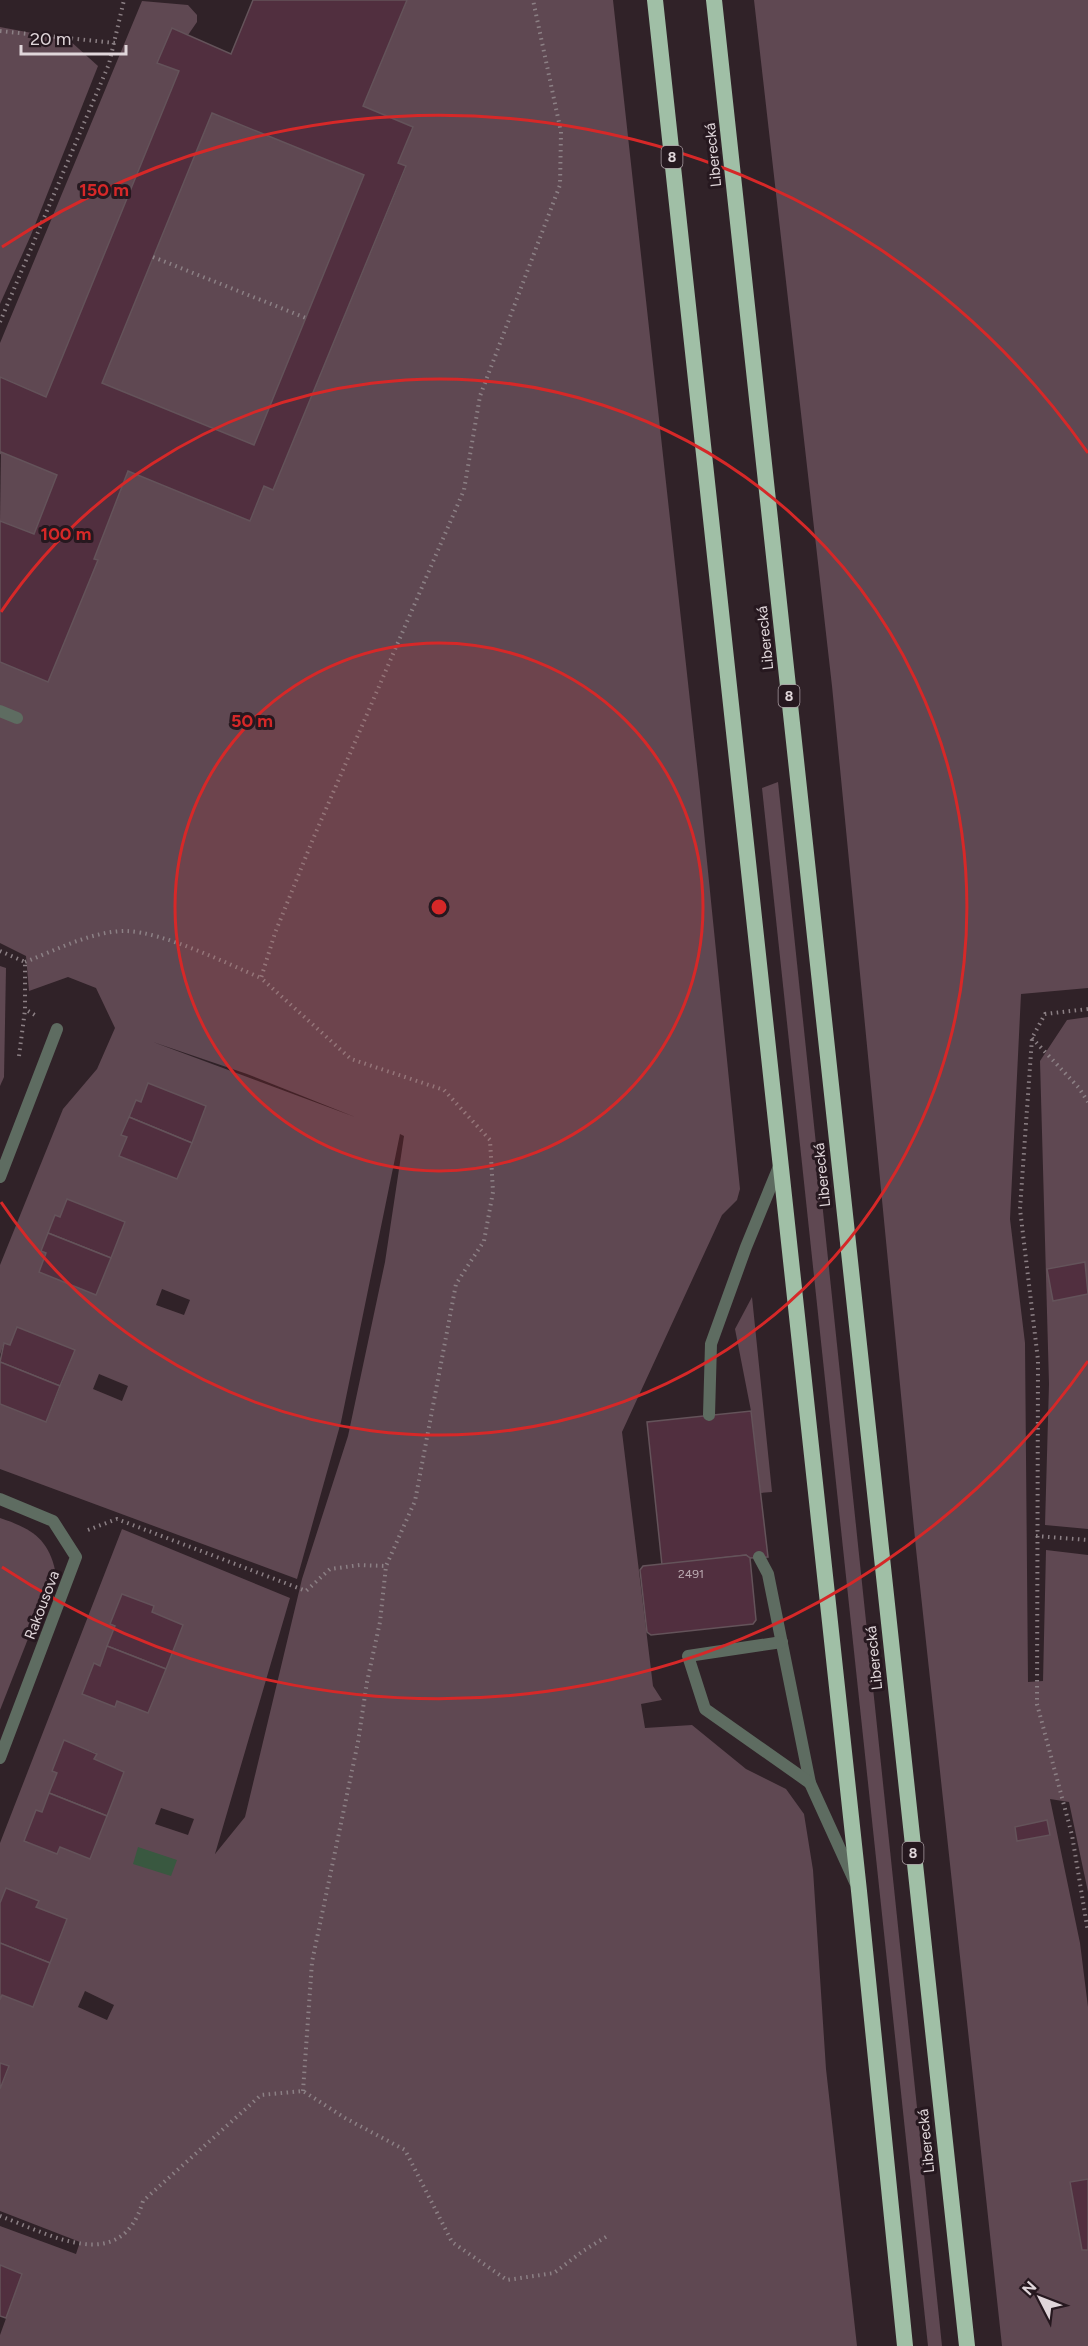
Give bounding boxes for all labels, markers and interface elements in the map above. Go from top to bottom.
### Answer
scale bar [21,18,126,56]
text: 20 m [30,28,71,50]
street label: Liberecká [701,122,725,188]
road number: 8 [662,146,682,168]
text: 150 m [79,179,129,201]
text: 100 m [41,523,91,545]
street label: Liberecká [753,605,777,671]
road number: 8 [778,685,800,707]
text: 50 m [231,710,273,732]
centre of rings [429,897,449,917]
street label: Liberecká [810,1142,834,1208]
house number: 2491 [678,1567,704,1581]
street label: Rakousova [21,1568,63,1642]
street label: Liberecká [862,1625,886,1691]
road number: 8 [902,1842,924,1864]
street label: Liberecká [914,2108,938,2174]
north arrow [1010,2268,1070,2328]
text: N [1018,2277,1040,2299]

